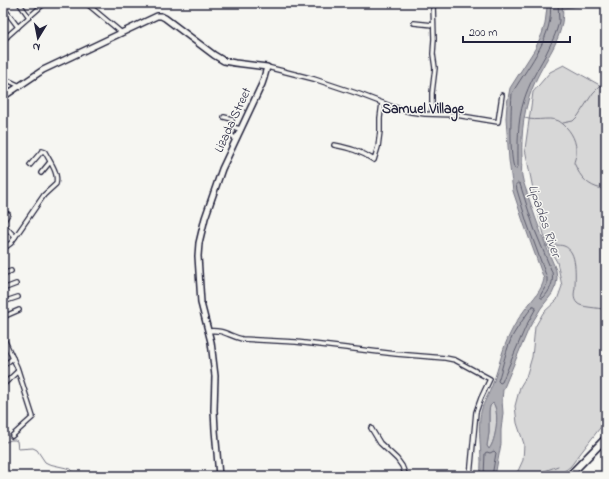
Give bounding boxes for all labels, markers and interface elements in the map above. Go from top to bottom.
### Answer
north arrow [18,18,58,58]
scale bar [463,18,570,44]
text: 200 m [469,24,498,42]
text: N [31,38,41,55]
street label: Lizada Street [210,84,257,156]
district label: Samuel Village [382,99,465,122]
water label: Lipadas River [522,182,567,262]

